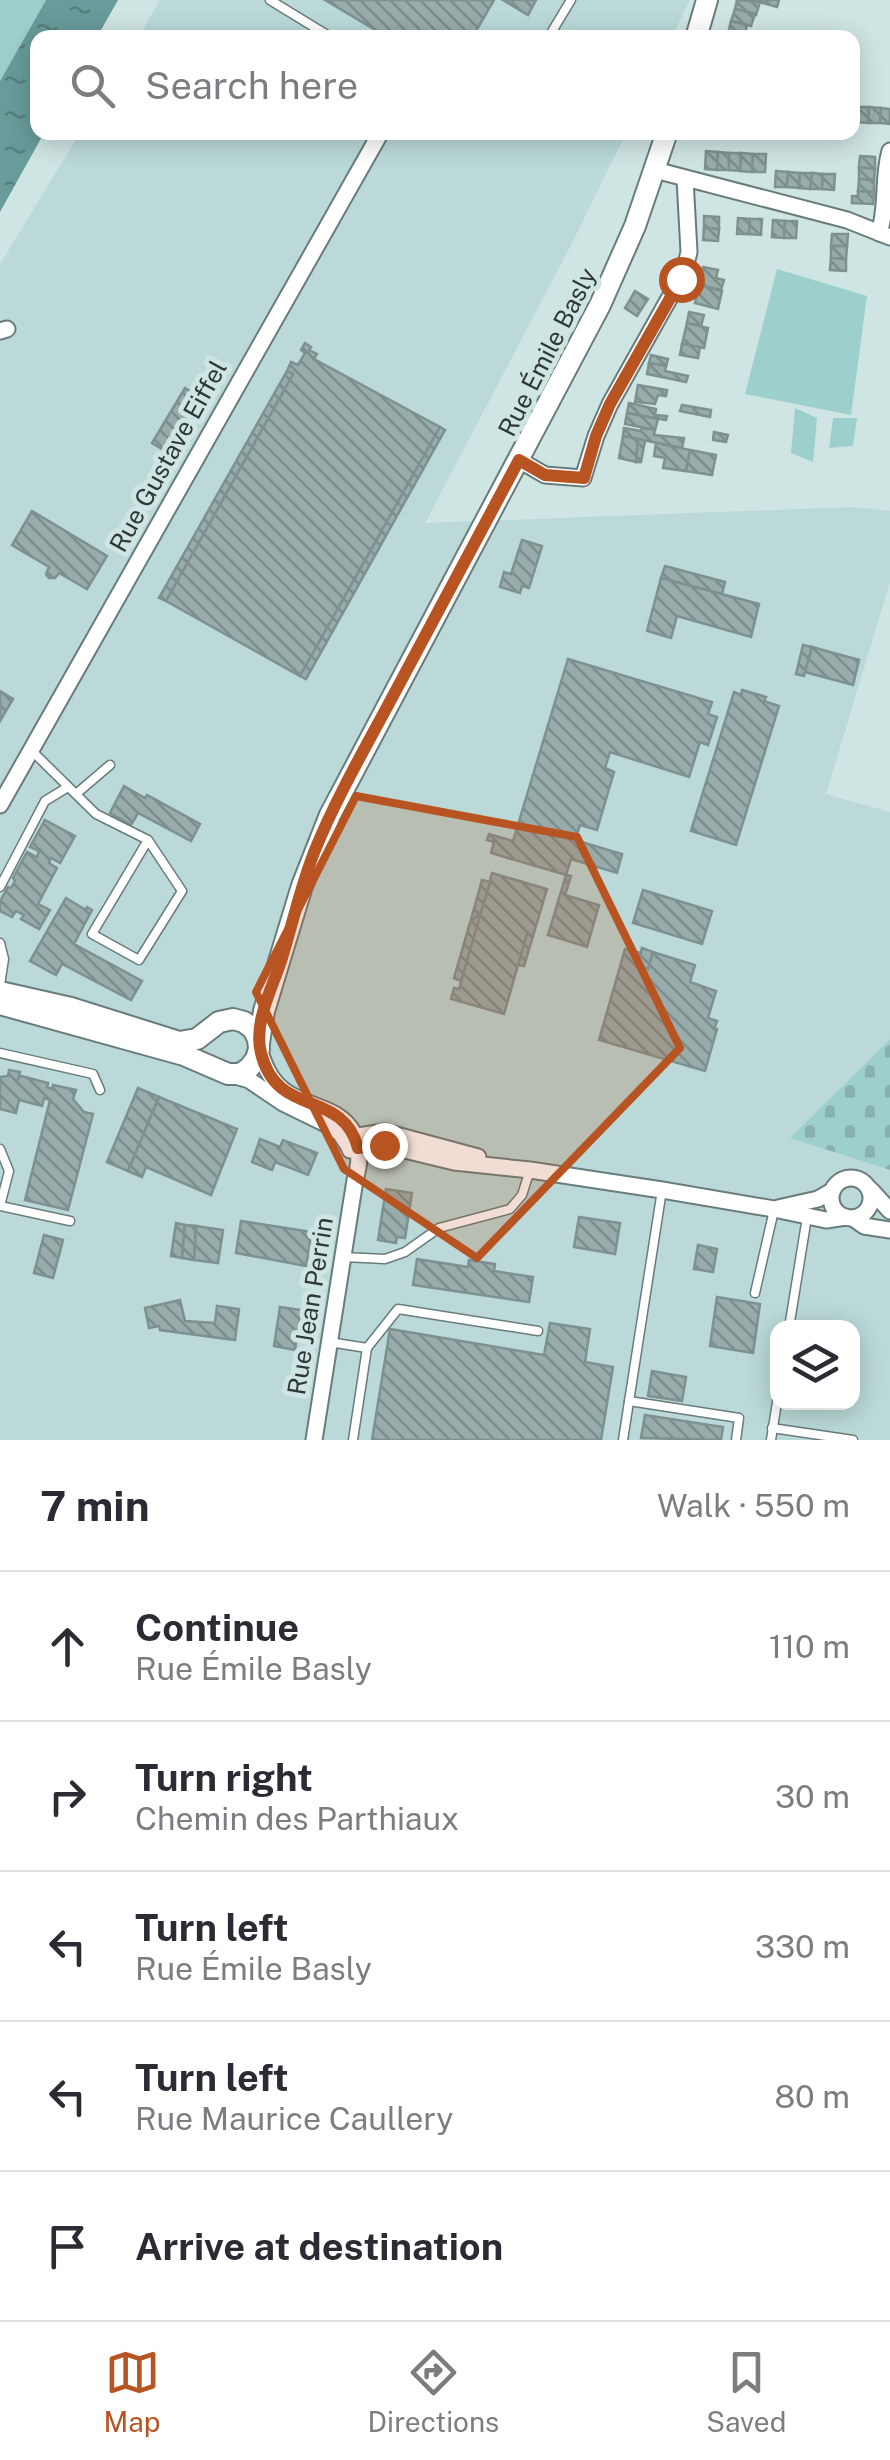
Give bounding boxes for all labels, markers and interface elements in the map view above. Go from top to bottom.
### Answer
search box [30,30,860,140]
icon: search [65,58,120,113]
text: Search here [145,63,358,108]
route start [659,257,705,303]
street label: Rue Émile Basly [492,263,602,441]
street label: Rue Gustave Eiffel [103,355,233,557]
route end [362,1123,408,1169]
street label: Rue Jean Perrin [281,1215,339,1397]
map controls [770,1320,860,1410]
button: layers [770,1320,860,1410]
text: 7 min [40,1481,150,1530]
text: Walk · 550 m [657,1487,850,1524]
text: Continue [135,1605,299,1650]
icon: ahead [40,1619,95,1674]
text: 110 m [769,1628,850,1665]
text: Rue Émile Basly [135,1650,372,1687]
text: Turn right [135,1755,313,1800]
icon: right [40,1769,95,1824]
text: 30 m [775,1778,850,1815]
text: Chemin des Parthiaux [135,1800,459,1837]
text: Turn left [135,1905,289,1950]
icon: left [40,1919,95,1974]
text: 330 m [755,1928,850,1965]
text: Rue Émile Basly [135,1950,372,1987]
text: Turn left [135,2055,289,2100]
icon: left [40,2069,95,2124]
text: 80 m [774,2078,850,2115]
text: Rue Maurice Caullery [135,2100,453,2137]
icon: arrive [40,2219,95,2274]
text: Arrive at destination [135,2224,503,2269]
tab: Map [104,2345,160,2438]
tab: Directions [368,2345,499,2438]
tab: Saved [706,2345,786,2438]

